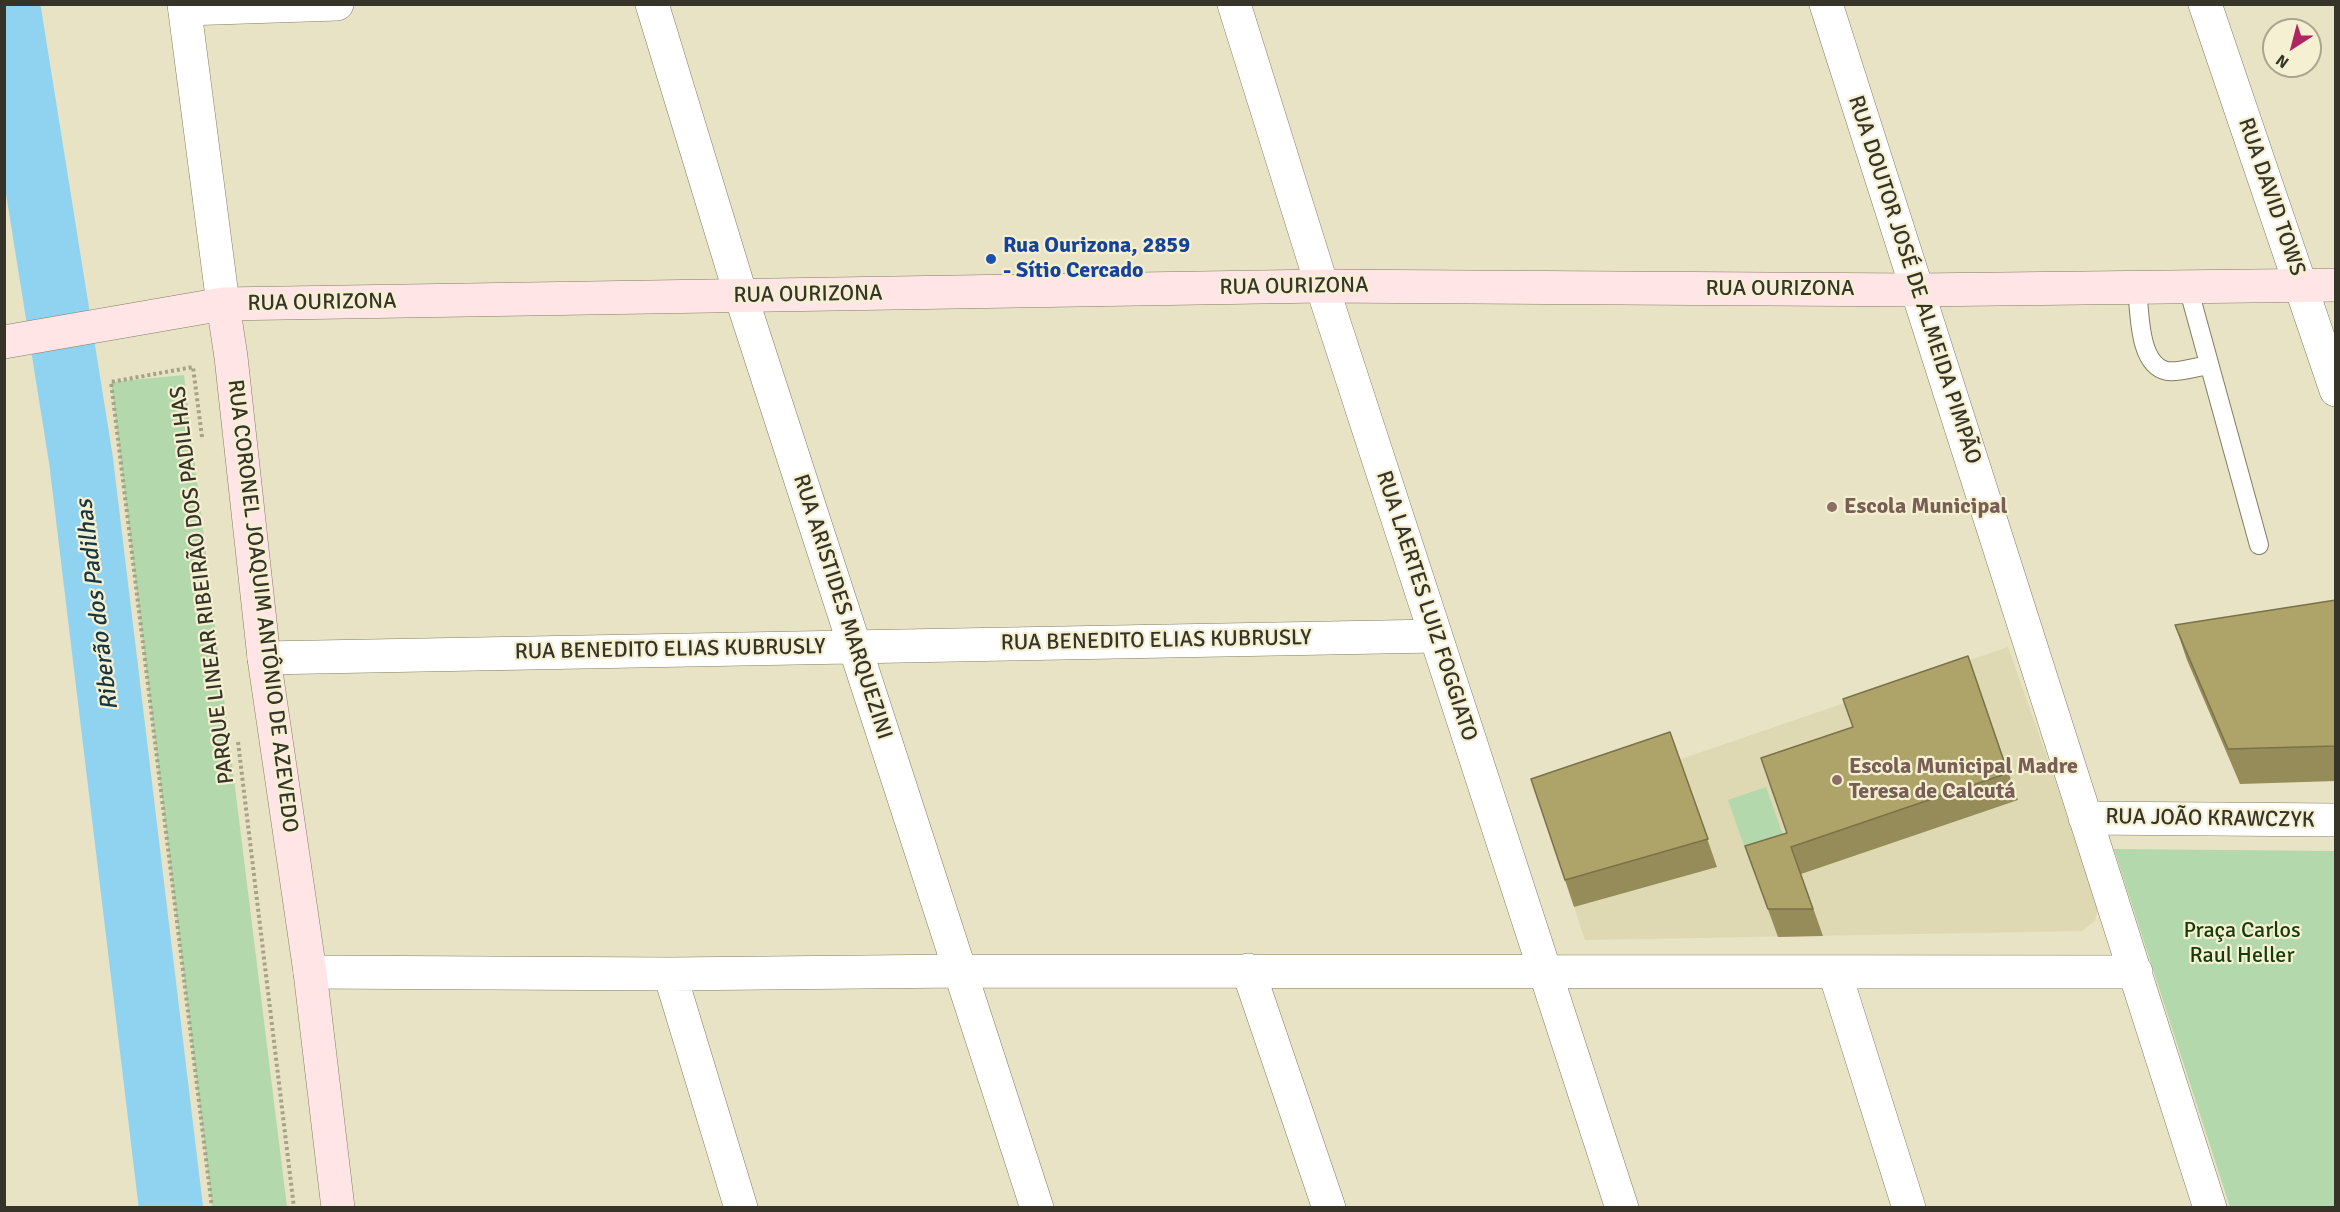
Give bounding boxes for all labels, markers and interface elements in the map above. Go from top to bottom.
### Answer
north arrow [2262,18,2322,78]
text: N [2272,50,2293,72]
street label: RUA DOUTOR JOSÉ DE ALMEIDA PIMPÃO [1842,92,1986,468]
street label: RUA DAVID TOWS [2232,115,2310,279]
place label: Rua Ourizona, 2859 - Sítio Cercado [1003,233,1190,284]
marker: Rua Ourizona, 2859 - Sítio Cercado [984,252,998,266]
street label: RUA OURIZONA [1219,273,1369,301]
street label: RUA OURIZONA [1705,276,1855,302]
street label: RUA OURIZONA [733,281,883,309]
street label: RUA OURIZONA [247,289,397,317]
street label: RUA CORONEL JOAQUIM ANTÔNIO DE AZEVEDO [221,378,303,834]
street label: PARQUE LINEAR RIBEIRÃO DOS PADILHAS [165,384,241,786]
street label: RUA LAERTES LUIZ FOGGIATO [1370,468,1482,744]
street label: RUA ARISTIDES MARQUEZINI [787,471,897,743]
place label: Escola Municipal [1844,494,2007,520]
water label: Riberão dos Padilhas [71,498,125,712]
marker: Escola Municipal [1825,500,1839,514]
street label: RUA BENEDITO ELIAS KUBRUSLY [1000,625,1312,657]
street label: RUA BENEDITO ELIAS KUBRUSLY [514,634,826,666]
place label: Escola Municipal Madre Teresa de Calcutá [1849,754,2078,806]
marker: Escola Municipal Madre Teresa de Calcutá [1830,773,1844,787]
street label: RUA JOÃO KRAWCZYK [2105,804,2315,834]
park label: Praça Carlos Raul Heller [2183,918,2301,969]

